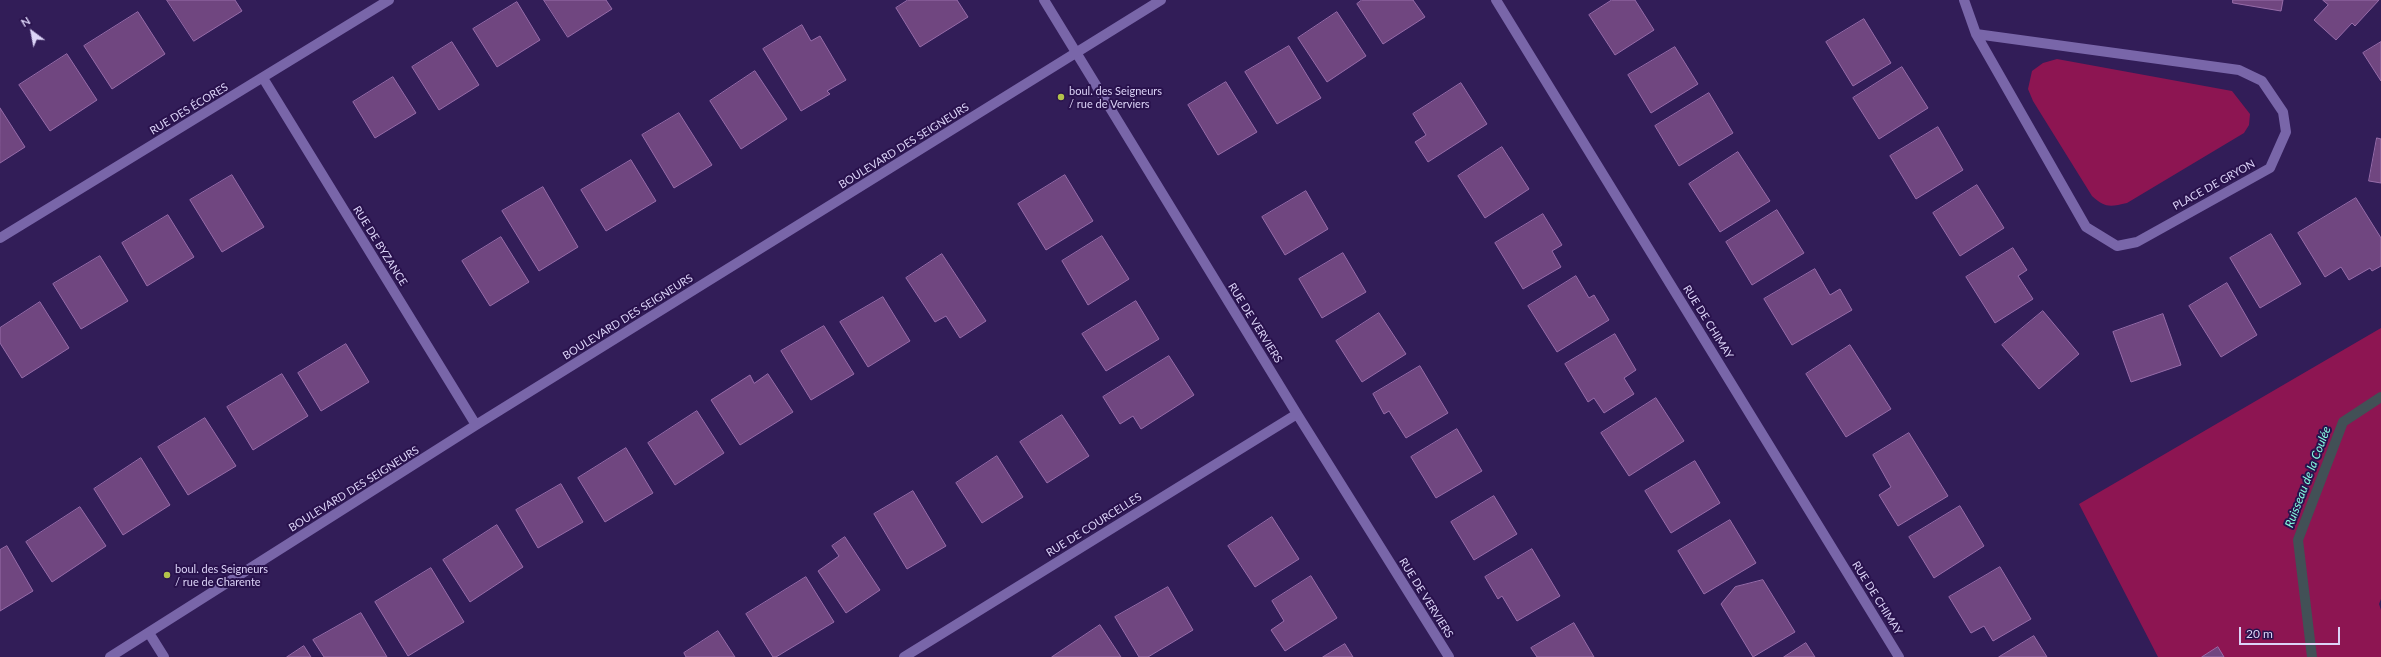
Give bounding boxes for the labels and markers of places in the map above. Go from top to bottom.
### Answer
place label: boul. des Seigneurs / rue de Verviers [1069,84,1162,110]
marker: boul. des Seigneurs / rue de Verviers [1056,92,1066,102]
place label: boul. des Seigneurs / rue de Charente [175,562,268,588]
marker: boul. des Seigneurs / rue de Charente [162,570,172,580]

